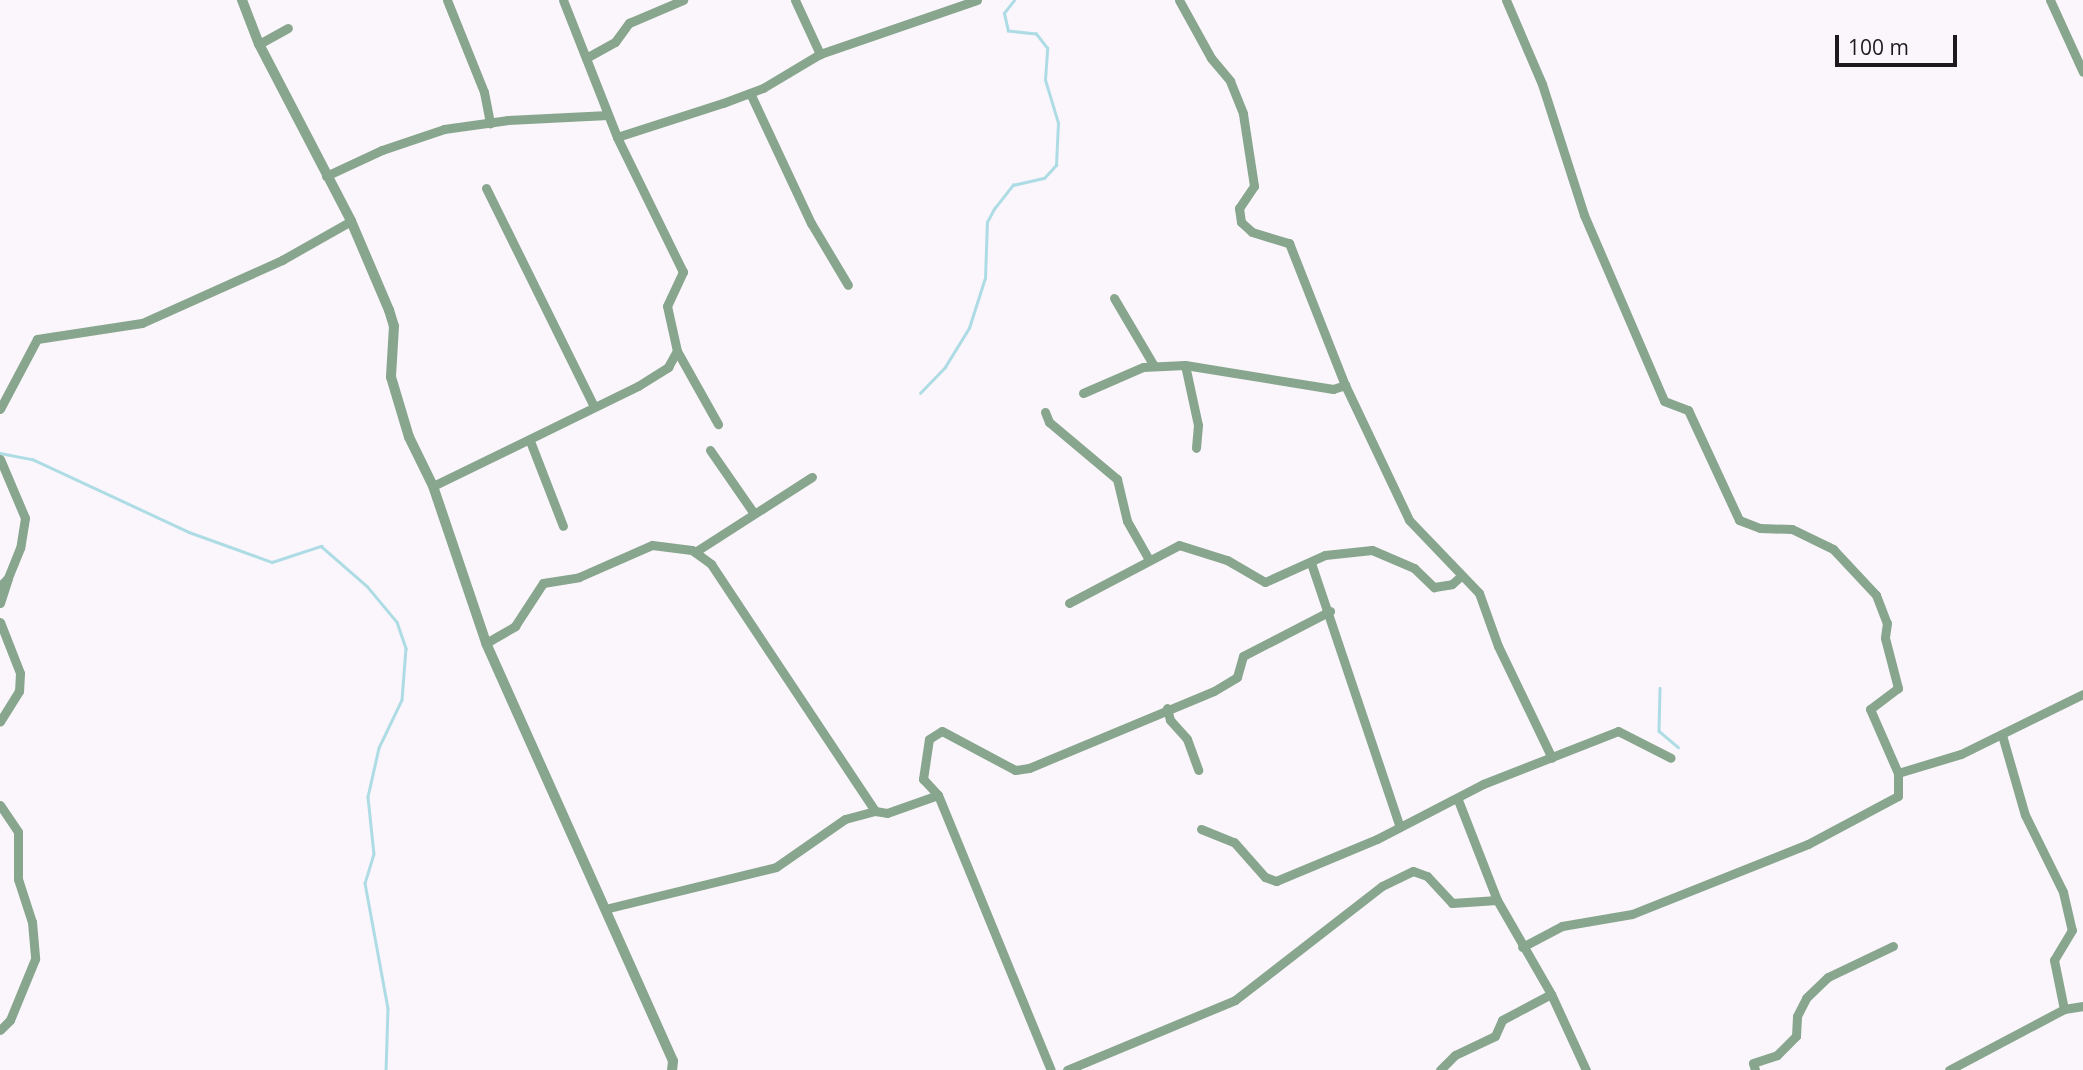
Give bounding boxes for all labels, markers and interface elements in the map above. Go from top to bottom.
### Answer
scale bar [1838,21,1960,65]
text: 100 m [1848,33,1909,61]

